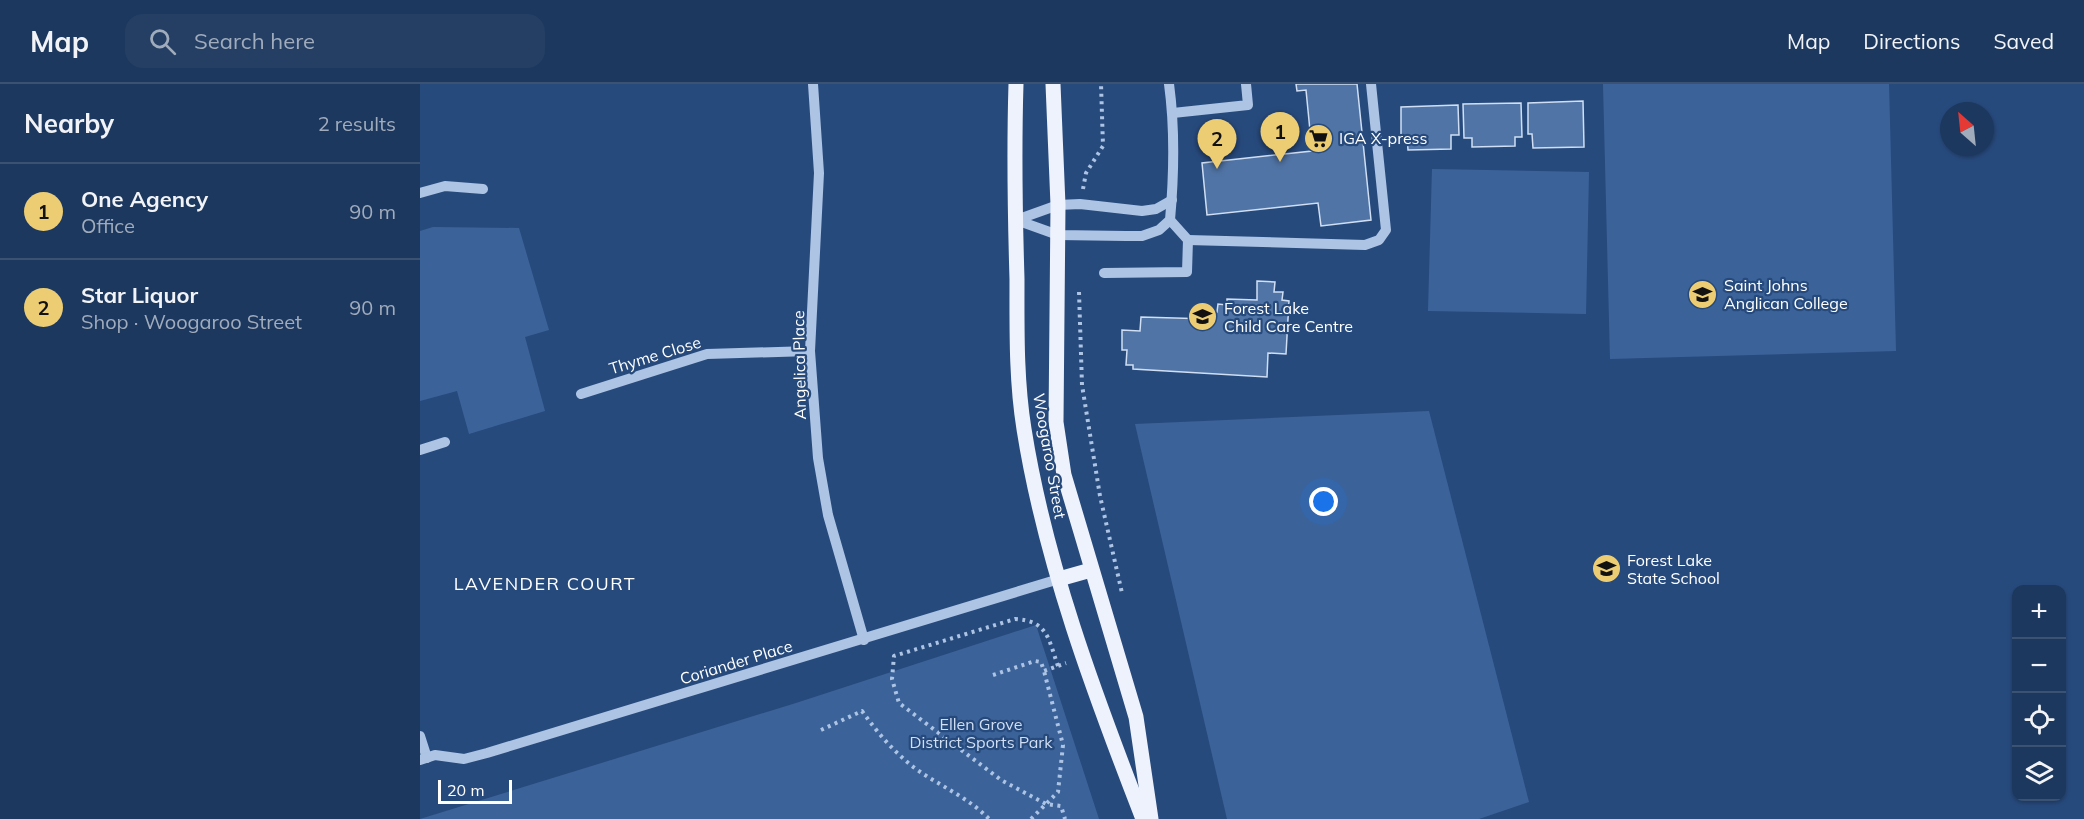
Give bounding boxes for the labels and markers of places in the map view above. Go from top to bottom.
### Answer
pin: 1 [1260,112,1300,162]
pin: 2 [1198,120,1236,169]
supermarket icon: IGA X-press [1302,122,1334,154]
place label: IGA X-press [1339,128,1428,148]
place label: Saint Johns Anglican College [1724,275,1848,313]
school or university icon: Saint Johns Anglican College [1687,278,1719,310]
place label: Forest Lake Child Care Centre [1224,298,1353,336]
school or university icon: Forest Lake Child Care Centre [1187,301,1219,333]
place label: Forest Lake State School [1627,550,1720,588]
school or university icon: Forest Lake State School [1590,553,1622,585]

